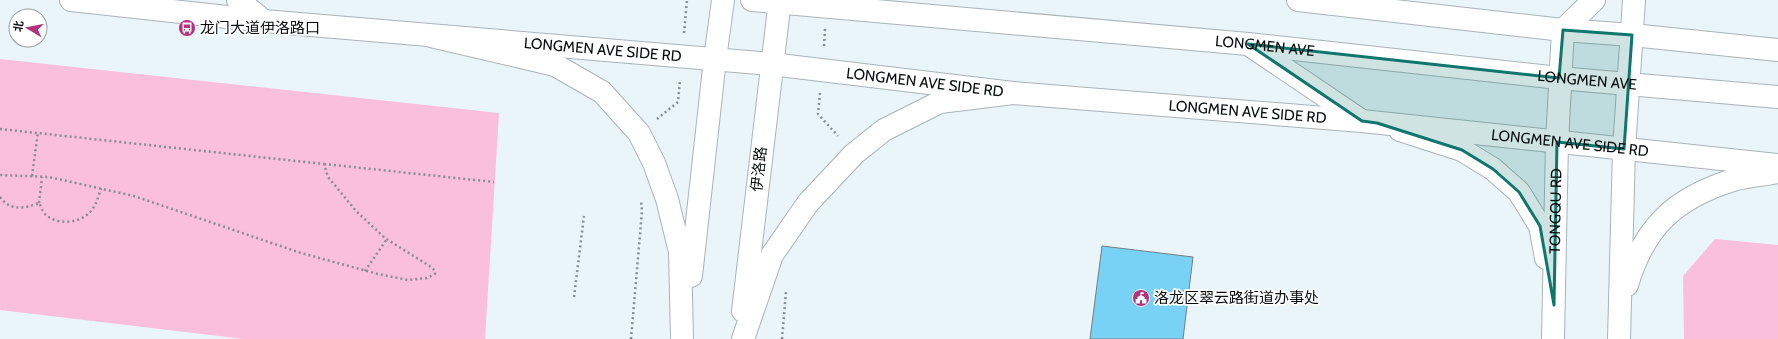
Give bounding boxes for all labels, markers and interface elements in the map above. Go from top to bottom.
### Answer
north arrow [8,8,48,48]
bus stop icon: 龙门大道伊洛路口 [177,18,197,38]
place label: 龙门大道伊洛路口 [200,19,320,37]
text: 北 [10,20,26,33]
street label: LONGMEN AVE [1215,32,1315,60]
street label: LONGMEN AVE SIDE RD [523,34,682,65]
street label: LONGMEN AVE SIDE RD [845,64,1005,101]
street label: LONGMEN AVE [1536,67,1638,94]
street label: LONGMEN AVE SIDE RD [1168,97,1327,127]
street label: LONGMEN AVE SIDE RD [1490,126,1650,160]
street label: 伊洛路 [748,146,770,192]
street label: TONGQU RD [1546,168,1565,254]
public building icon: 洛龙区翠云路街道办事处 [1131,288,1151,308]
place label: 洛龙区翠云路街道办事处 [1154,289,1319,307]

